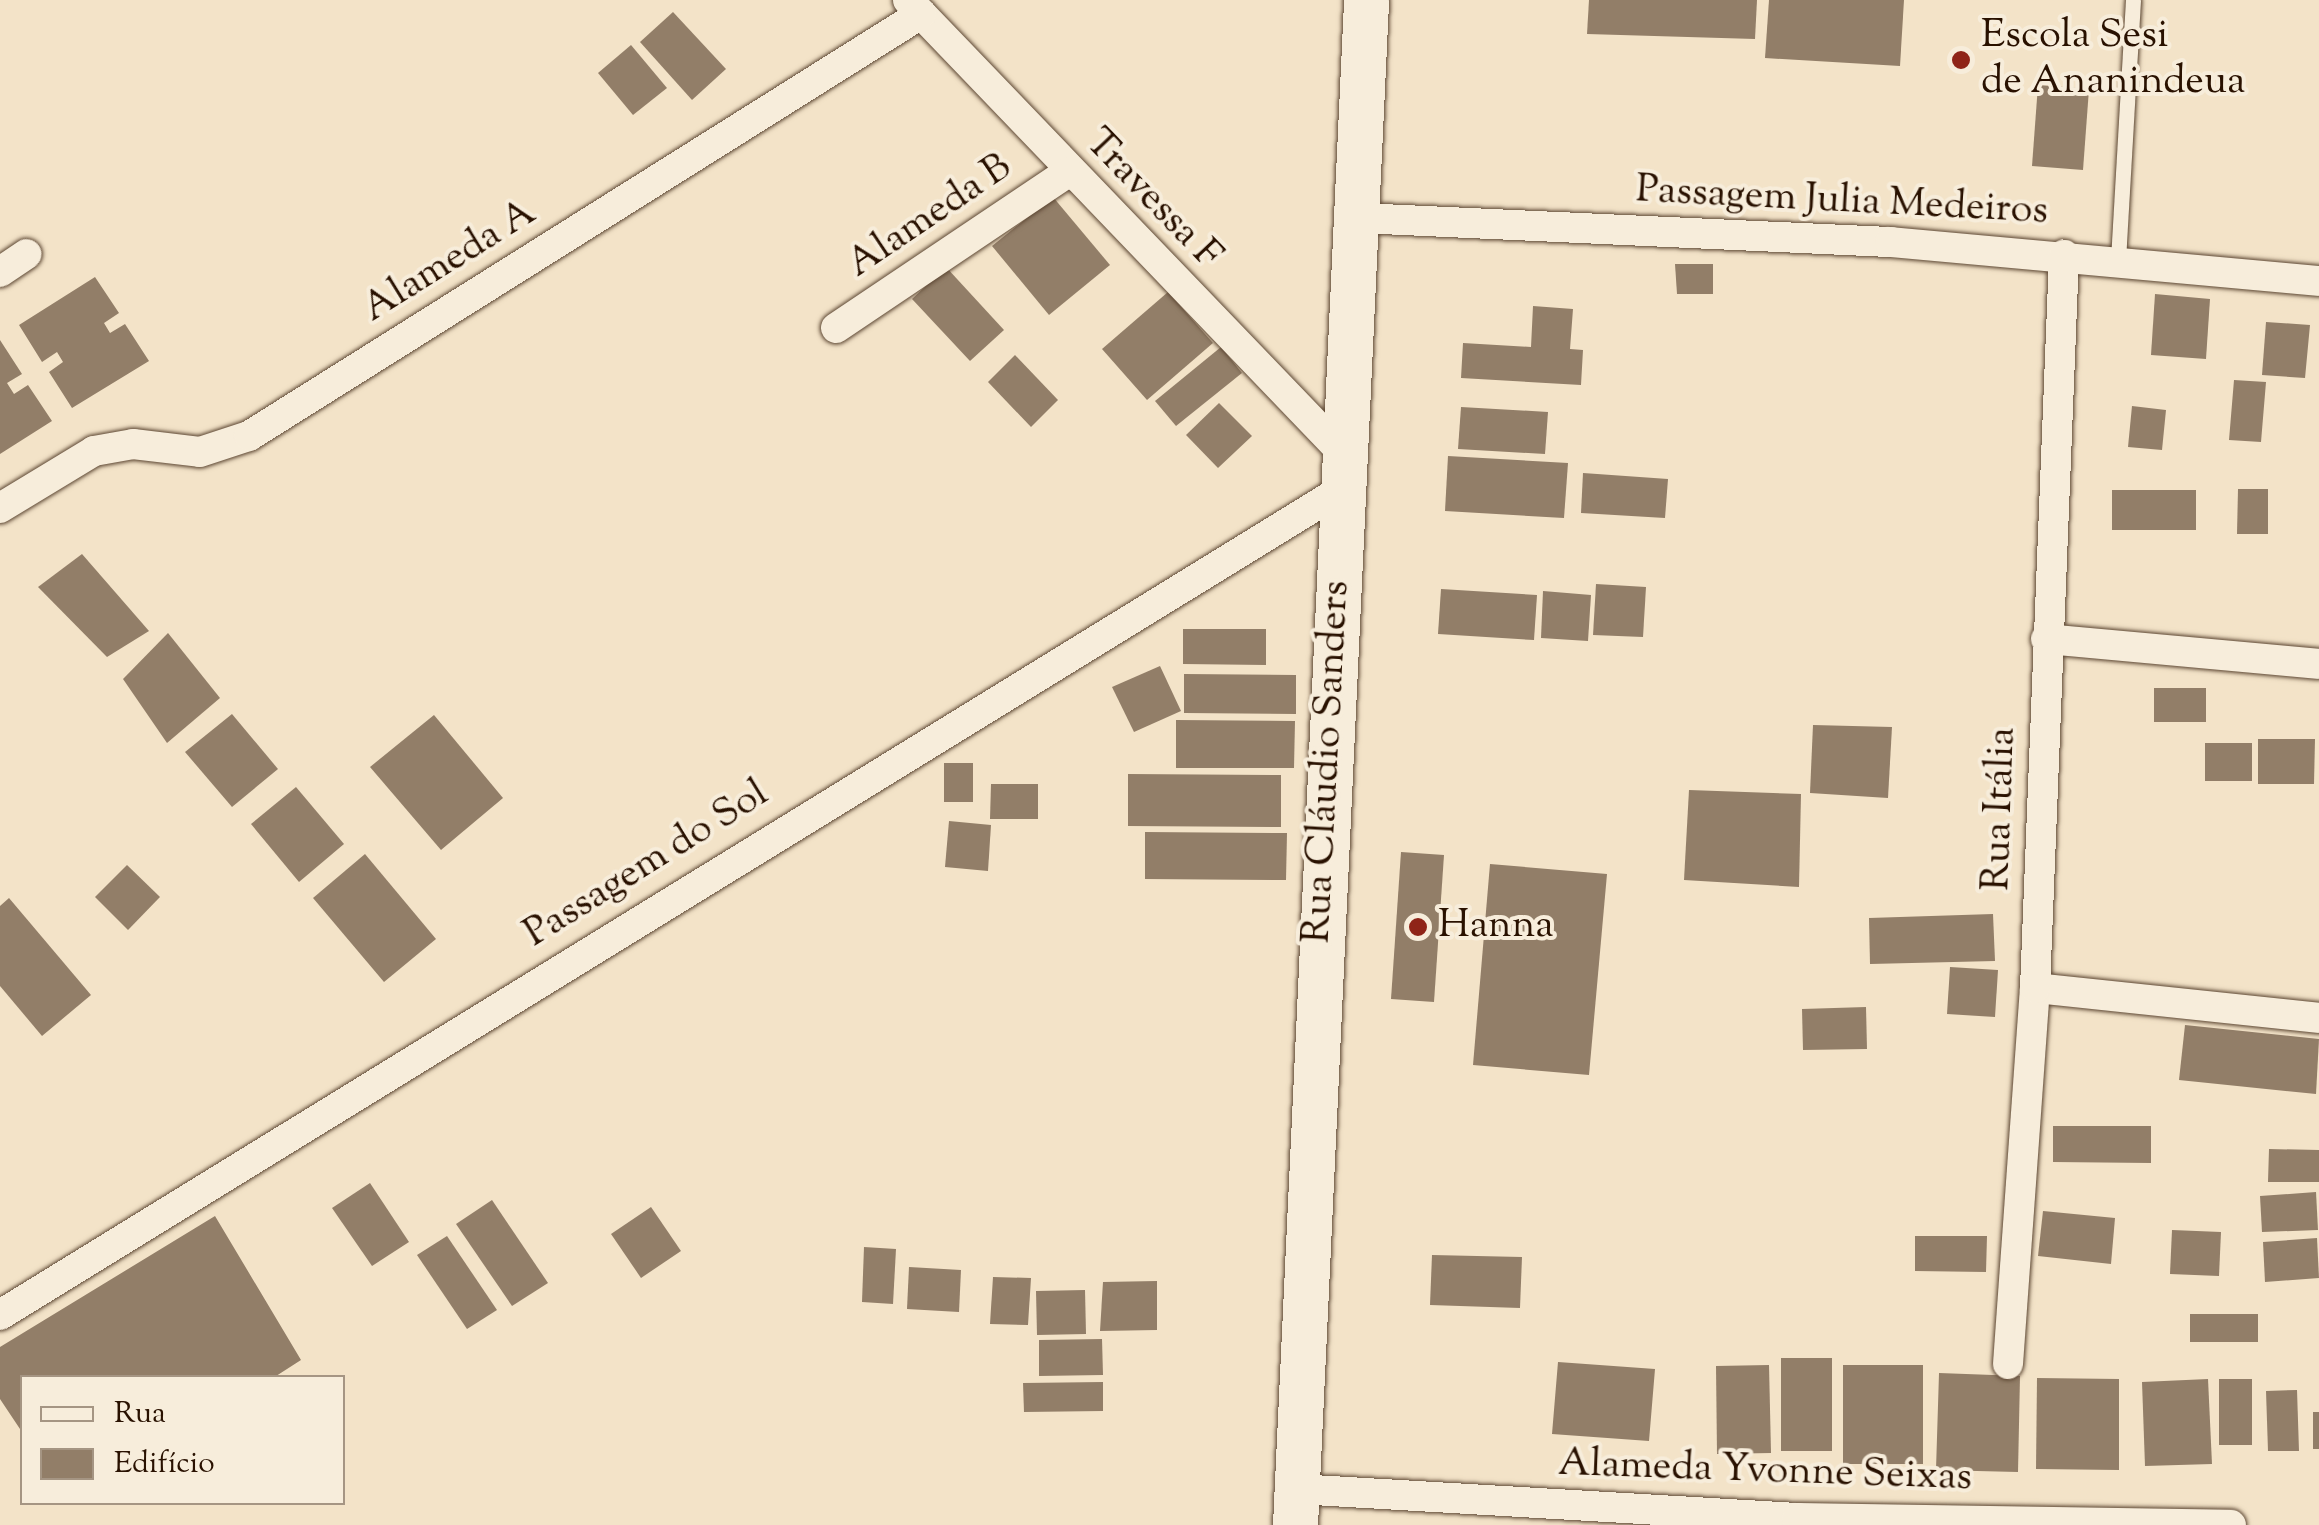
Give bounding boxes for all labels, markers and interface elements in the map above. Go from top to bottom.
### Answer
place label: Escola Sesi de Ananindeua [1981,13,2245,107]
marker: Escola Sesi de Ananindeua [1950,49,1972,71]
street label: Travessa F [1073,120,1231,280]
street label: Alameda B [839,144,1021,290]
street label: Passagem Julia Medeiros [1635,167,2049,237]
street label: Alameda A [354,190,546,334]
street label: Rua Cláudio Sanders [1295,579,1361,945]
street label: Rua Itália [1974,726,2028,892]
street label: Passagem do Sol [516,771,778,959]
place label: Hanna [1438,903,1554,951]
marker: Hanna [1407,916,1429,938]
legend [20,1375,345,1505]
text: Rua [114,1393,166,1436]
street label: Alameda Yvonne Seixas [1557,1441,1973,1503]
text: Edifício [114,1443,215,1486]

